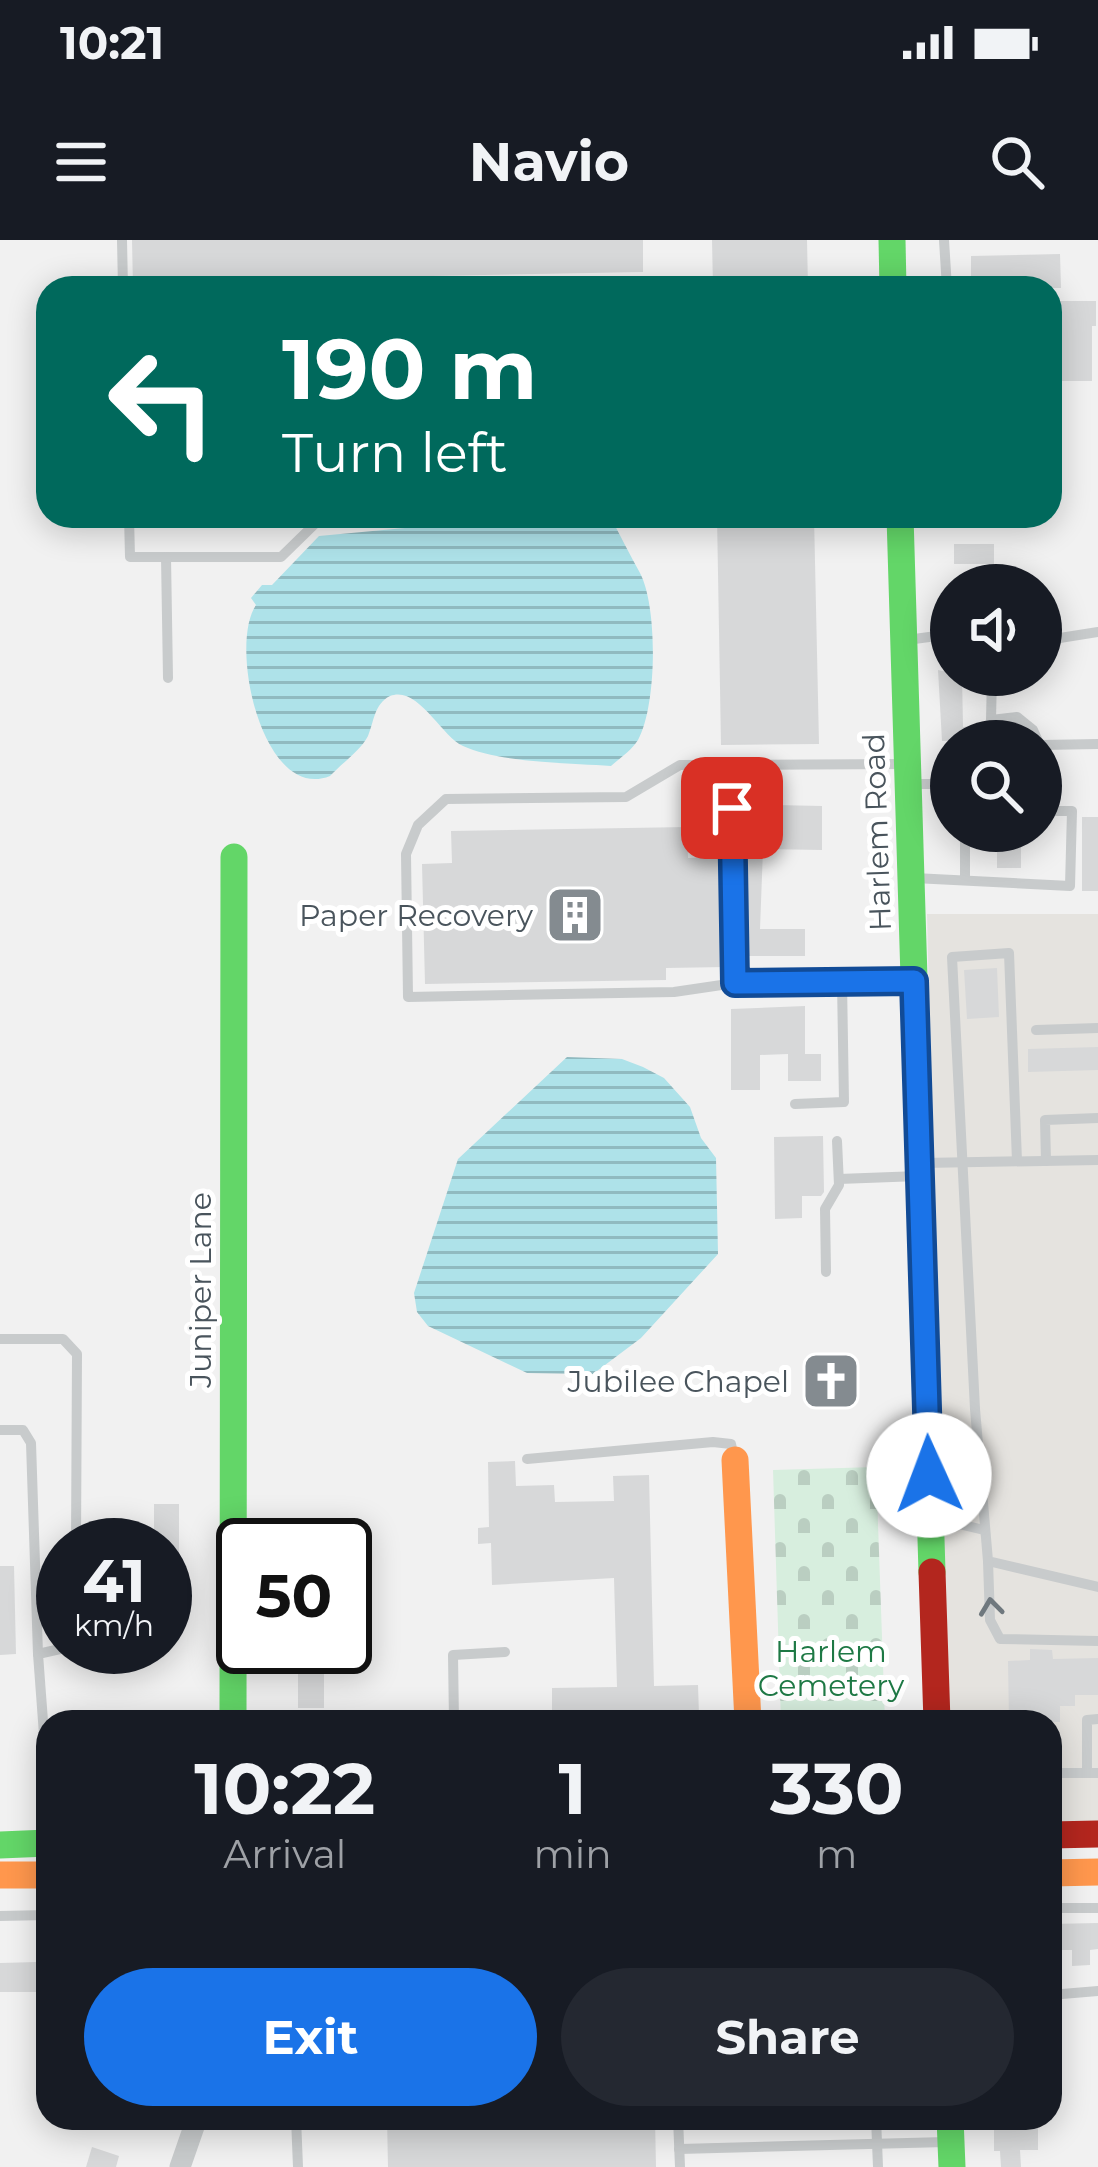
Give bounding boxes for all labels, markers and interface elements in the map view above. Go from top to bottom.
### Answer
text: 10:21 [60,15,164,70]
icon: menu [48,129,114,195]
text: Navio [469,129,629,195]
icon: search [984,129,1050,195]
text: 190 m [282,318,537,420]
icon: left [84,324,240,480]
text: Turn left [282,420,508,486]
map controls [930,564,1062,852]
button: sound [930,564,1062,696]
button: search [930,720,1062,852]
street label: Harlem Road [855,732,899,932]
pin [681,757,783,859]
icon: arrive [699,775,765,841]
building icon: Paper Recovery [544,884,606,946]
place label: Paper Recovery [299,897,534,934]
street label: Juniper Lane [182,1192,219,1389]
church icon: Jubilee Chapel [800,1350,862,1412]
place label: Jubilee Chapel [566,1363,789,1400]
position arrow [866,1412,992,1538]
speed limit sign: 50 [216,1518,372,1674]
text: 41 [82,1544,146,1617]
one-way arrow [979,1598,1005,1617]
text: km/h [74,1607,154,1644]
park label: Harlem Cemetery [758,1633,905,1704]
text: 10:22 [194,1744,375,1832]
text: 1 [558,1744,587,1832]
text: 330 [770,1744,904,1832]
text: Arrival [223,1830,346,1878]
text: min [533,1830,612,1878]
text: m [816,1830,858,1878]
button: Exit [84,1968,537,2106]
button: Share [561,1968,1014,2106]

